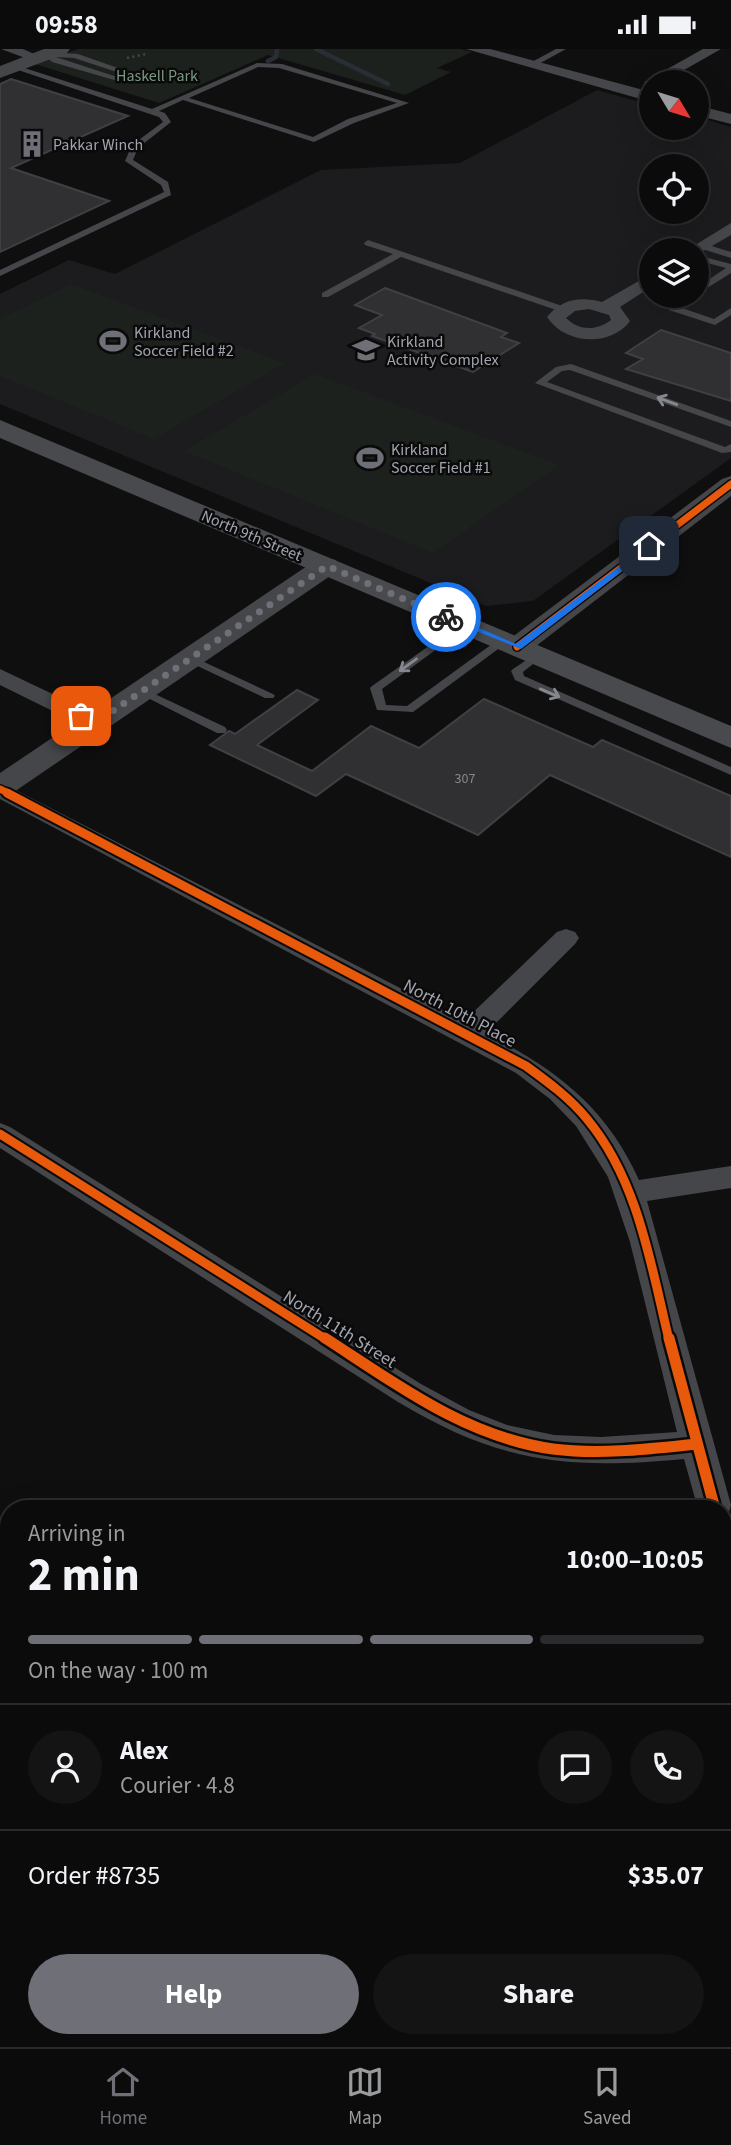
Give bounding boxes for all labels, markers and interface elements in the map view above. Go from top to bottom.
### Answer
text: 09:58 [35,6,98,43]
park label: Haskell Park [116,65,198,87]
north arrow [639,70,709,140]
map controls [639,70,709,308]
building icon: Pakkar Winch [17,129,47,159]
place label: Pakkar Winch [53,134,143,156]
button: locate [639,154,709,224]
button: layers [639,238,709,308]
place label: Kirkland Soccer Field #2 [134,322,234,362]
sports icon: Kirkland Soccer Field #2 [98,326,128,356]
place label: Kirkland Activity Complex [387,331,499,371]
school or university icon: Kirkland Activity Complex [351,335,381,365]
one-way arrow [656,394,678,407]
place label: Kirkland Soccer Field #1 [391,439,491,479]
sports icon: Kirkland Soccer Field #1 [355,443,385,473]
street label: North 9th Street [198,505,306,567]
pin [619,516,679,576]
icon: home [630,527,668,565]
courier [411,582,481,652]
icon: bike [427,598,465,636]
one-way arrow [399,657,418,672]
pin [51,686,111,746]
one-way arrow [539,687,561,700]
icon: bag [62,697,100,735]
house number: 307 [455,769,475,789]
street label: North 10th Place [399,973,521,1054]
street label: North 11th Street [278,1284,401,1374]
text: Arriving in [28,1517,126,1550]
text: 10:00–10:05 [566,1541,704,1578]
text: 2 min [28,1543,140,1608]
text: On the way · 100 m [28,1654,208,1687]
button: person [28,1730,102,1804]
button: chat [538,1730,612,1804]
button: phone [630,1730,704,1804]
text: Alex [120,1732,169,1769]
text: Courier · 4.8 [120,1769,235,1802]
text: Order #8735 [28,1857,160,1894]
text: $35.07 [628,1857,704,1894]
button: Help [28,1954,359,2034]
button: Share [373,1954,704,2034]
tab: Home [99,2063,147,2132]
tab: Map [346,2063,384,2132]
tab: Saved [583,2063,632,2132]

